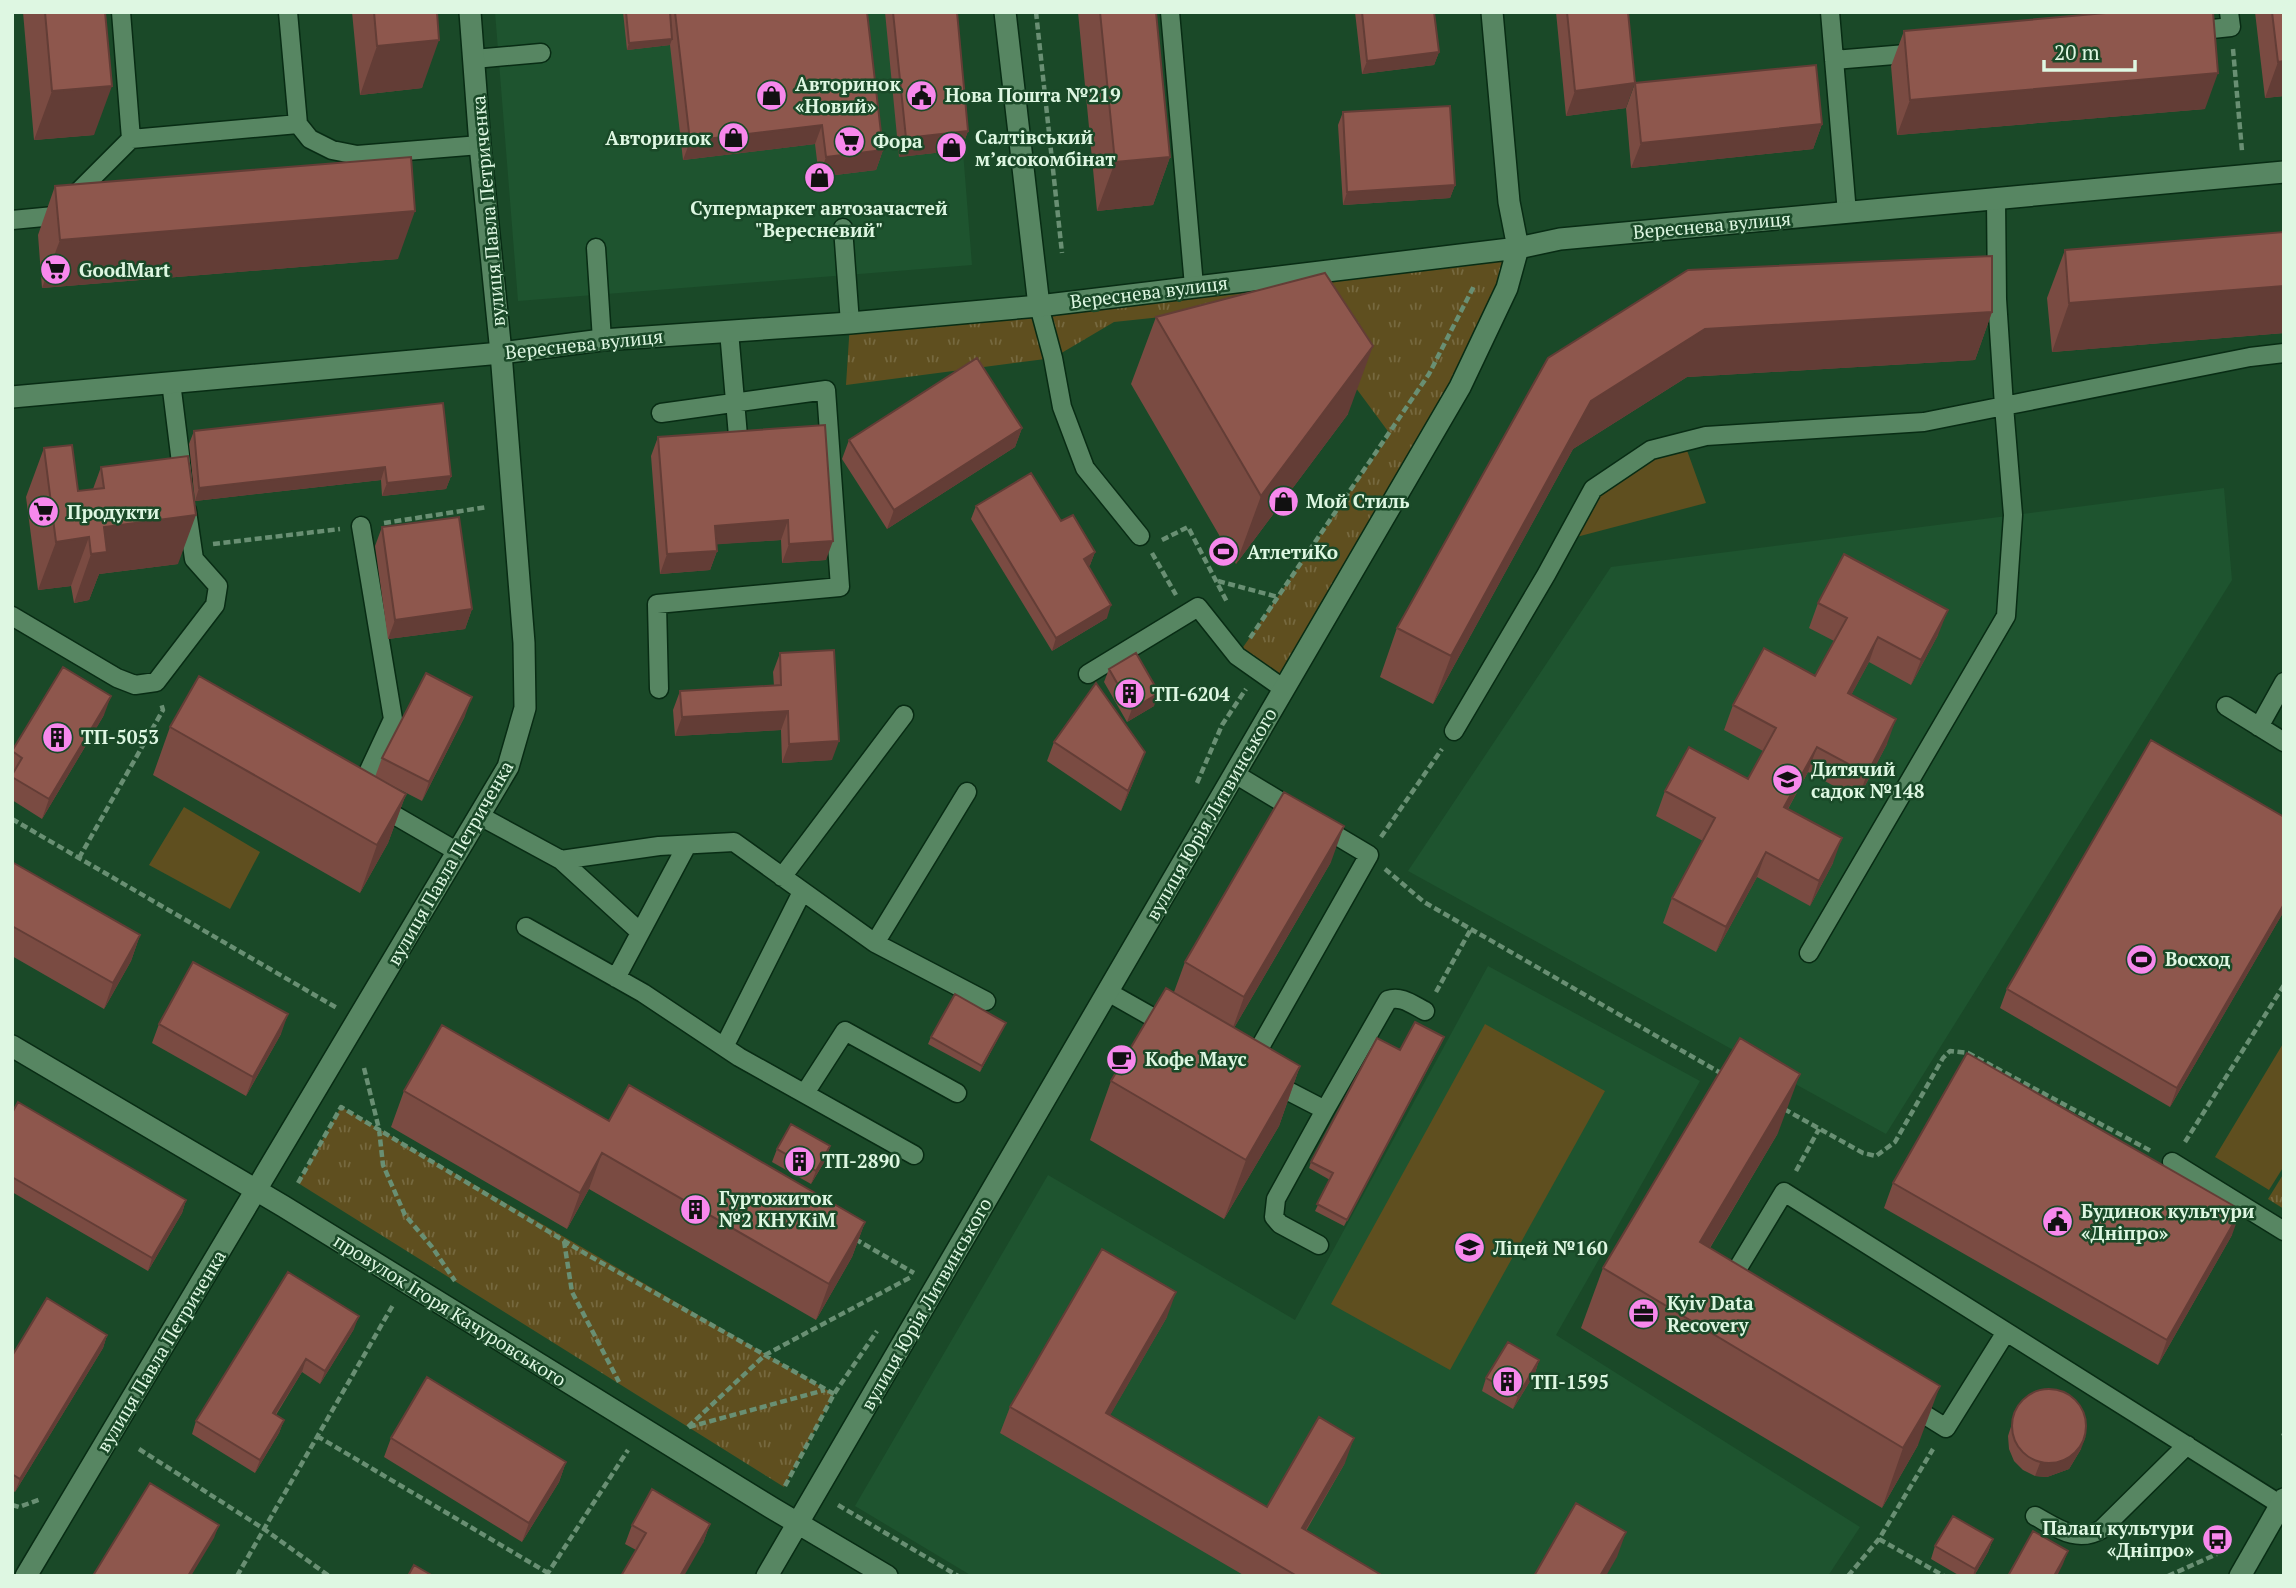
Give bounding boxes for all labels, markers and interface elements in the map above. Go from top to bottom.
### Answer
scale bar [2044,28,2135,72]
text: 20 m [2054,38,2100,66]
place label: Авторинок «Новий» [795,71,901,118]
shop icon: Авторинок «Новий» [755,78,789,112]
public building icon: Нова Пошта №219 [905,78,939,112]
place label: Нова Пошта №219 [945,82,1121,107]
street label: вулиця Павла Петриченка [465,94,510,328]
shop icon: Авторинок [717,121,751,155]
supermarket icon: Фора [833,124,867,158]
place label: Салтівський мʼясокомбінат [975,124,1116,171]
place label: Авторинок [605,125,712,150]
place label: Фора [873,128,923,153]
shop icon: Салтівський мʼясокомбінат [935,131,969,165]
shop icon: Супермаркет автозачастей "Вересневий" [802,160,836,194]
place label: Супермаркет автозачастей "Вересневий" [690,195,948,242]
street label: Вереснева вулиця [1632,205,1792,244]
supermarket icon: GoodMart [39,253,73,287]
place label: GoodMart [79,257,171,282]
street label: Вереснева вулиця [1069,269,1229,314]
street label: Вереснева вулиця [504,323,664,364]
shop icon: Мой Стиль [1266,484,1300,518]
place label: Мой Стиль [1306,488,1410,513]
supermarket icon: Продукти [27,495,61,529]
place label: Продукти [67,499,160,524]
sports icon: АтлетиКо [1207,535,1241,569]
place label: АтлетиКо [1247,539,1338,564]
building icon: ТП-6204 [1112,677,1146,711]
place label: ТП-6204 [1152,681,1230,706]
street label: вулиця Юрія Литвинського [1139,703,1282,925]
building icon: ТП-5053 [41,720,75,754]
place label: ТП-5053 [81,724,159,749]
street label: вулиця Павла Петриченка [381,756,519,969]
place label: Дитячий садок №148 [1811,756,1925,803]
school or university icon: Дитячий садок №148 [1771,763,1805,797]
sports icon: Восход [2125,942,2159,976]
place label: Восход [2165,946,2231,971]
cafe icon: Кофе Маус [1105,1042,1139,1076]
place label: Кофе Маус [1145,1046,1247,1071]
building icon: ТП-2890 [782,1144,816,1178]
place label: ТП-2890 [822,1148,900,1173]
place label: Гуртожиток №2 КНУКіМ [719,1185,836,1232]
building icon: Гуртожиток №2 КНУКіМ [679,1192,713,1226]
street label: вулиця Юрія Литвинського [854,1193,997,1415]
place label: Будинок культури «Дніпро» [2081,1198,2255,1245]
public building icon: Будинок культури «Дніпро» [2041,1205,2075,1239]
street label: провулок Ігоря Качуровського [329,1228,571,1392]
school or university icon: Ліцей №160 [1453,1231,1487,1265]
place label: Ліцей №160 [1492,1235,1608,1260]
street label: вулиця Павла Петриченка [90,1245,231,1457]
place label: Kyiv Data Recovery [1667,1290,1754,1337]
office icon: Kyiv Data Recovery [1627,1297,1661,1331]
building icon: ТП-1595 [1491,1365,1525,1399]
place label: ТП-1595 [1531,1369,1609,1394]
place label: Палац культури «Дніпро» [2042,1515,2194,1562]
bus stop icon: Палац культури «Дніпро» [2200,1522,2234,1556]

